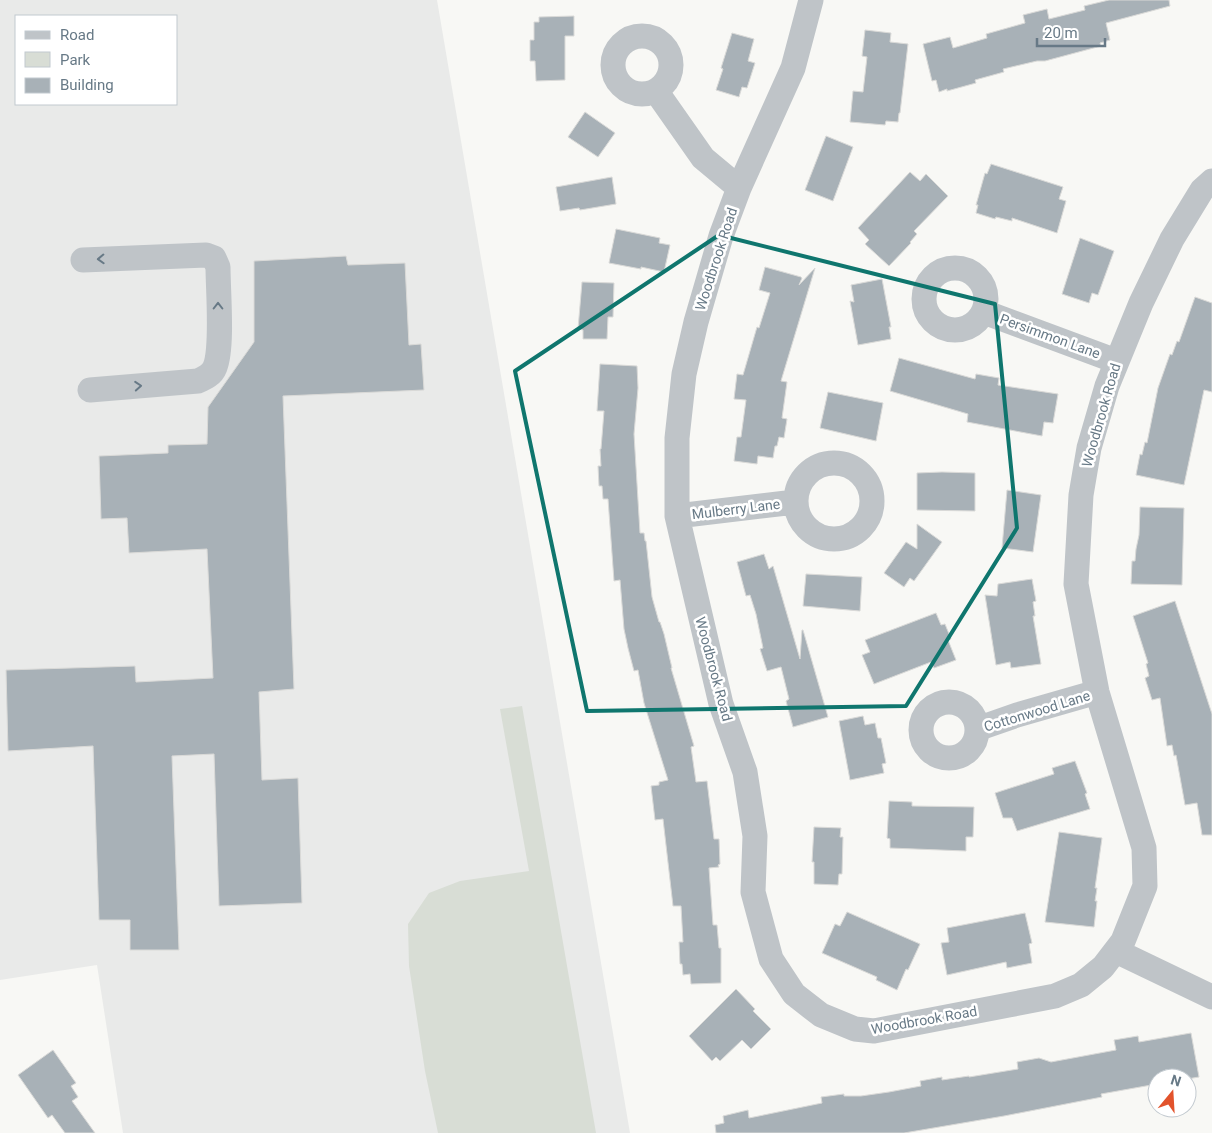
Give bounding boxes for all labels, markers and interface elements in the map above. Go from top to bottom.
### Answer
legend [15,15,178,105]
scale bar [1037,15,1104,47]
text: 20 m [1044,24,1078,42]
text: Road [60,26,94,44]
text: Park [60,51,91,69]
text: Building [60,76,114,94]
street label: Woodbrook Road [692,206,740,312]
one-way arrow [96,254,104,264]
one-way arrow [213,301,223,309]
street label: Persimmon Lane [998,310,1102,362]
street label: Woodbrook Road [1079,361,1123,469]
one-way arrow [134,381,142,392]
street label: Mulberry Lane [691,496,781,522]
street label: Woodbrook Road [692,615,736,723]
street label: Cottonwood Lane [982,687,1092,735]
street label: Woodbrook Road [870,1003,978,1037]
north arrow [1147,1068,1197,1118]
text: N [1169,1071,1183,1090]

